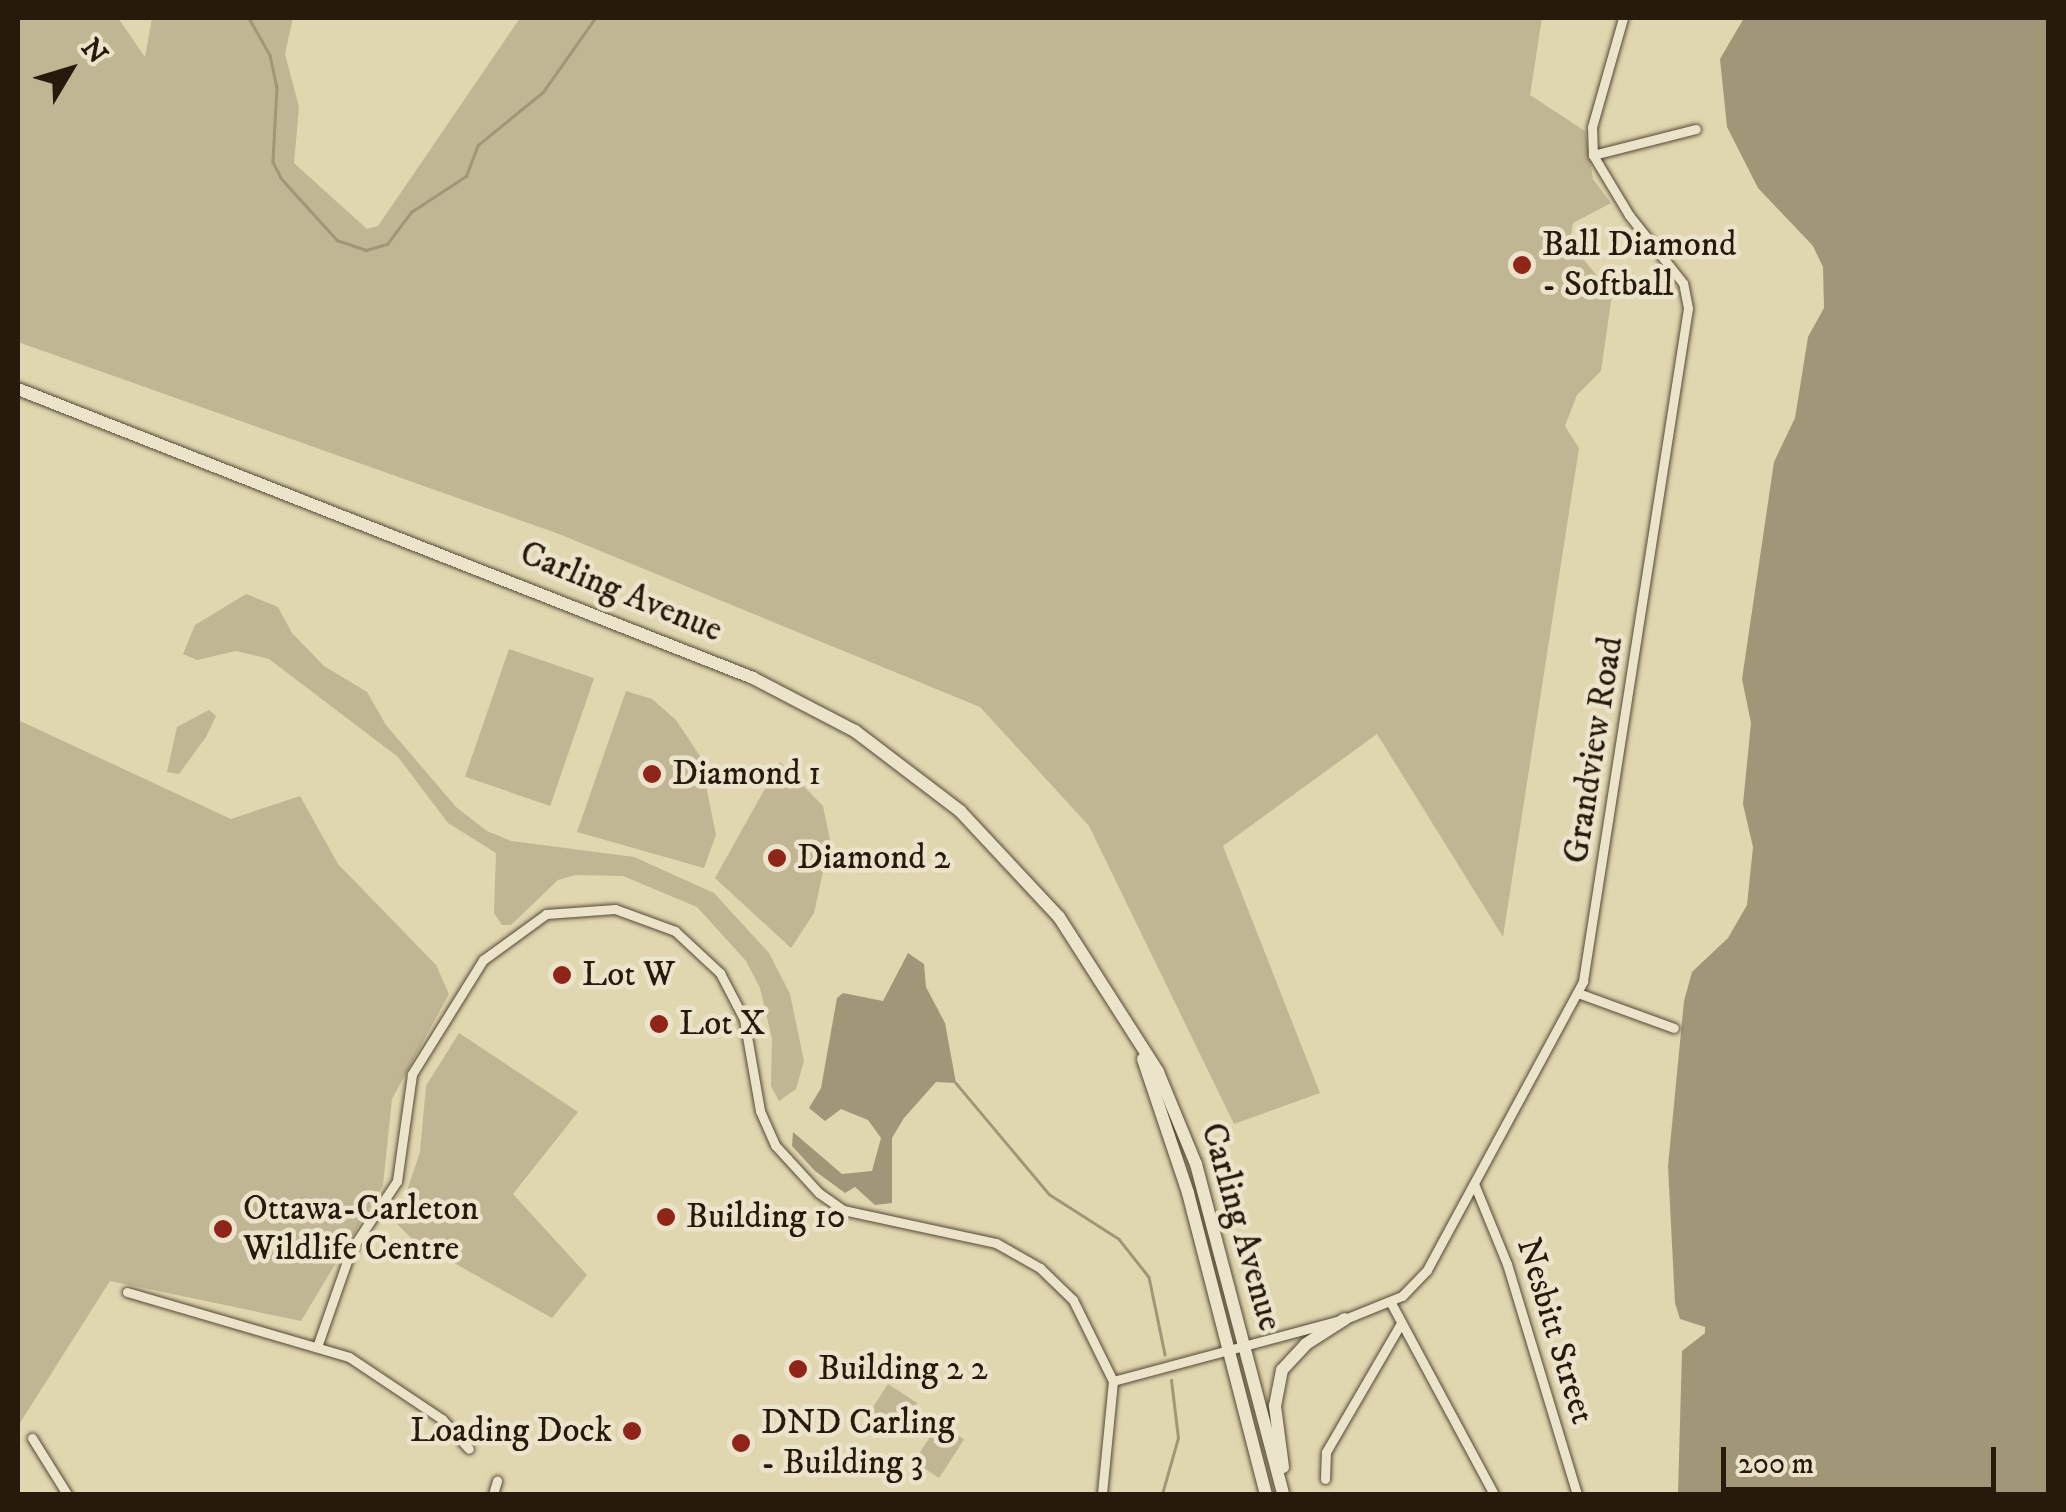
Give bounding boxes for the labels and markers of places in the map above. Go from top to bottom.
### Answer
place label: Ball Diamond - Softball [1542,224,1736,306]
marker: Ball Diamond - Softball [1511,254,1533,276]
place label: Diamond 1 [672,753,821,795]
marker: Diamond 1 [641,763,663,785]
place label: Diamond 2 [797,837,951,879]
marker: Diamond 2 [766,847,788,869]
place label: Lot W [582,954,675,996]
marker: Lot W [551,964,573,986]
place label: Lot X [679,1003,765,1045]
marker: Lot X [648,1013,670,1035]
place label: Ottawa-Carleton Wildlife Centre [243,1188,479,1270]
place label: Building 10 [686,1196,845,1238]
marker: Building 10 [655,1206,677,1228]
marker: Ottawa-Carleton Wildlife Centre [212,1218,234,1240]
place label: Building 2 2 [818,1348,988,1390]
marker: Building 2 2 [787,1358,809,1380]
place label: DND Carling - Building 3 [761,1402,955,1484]
place label: Loading Dock [410,1410,612,1452]
marker: Loading Dock [621,1420,643,1442]
marker: DND Carling - Building 3 [730,1432,752,1454]

